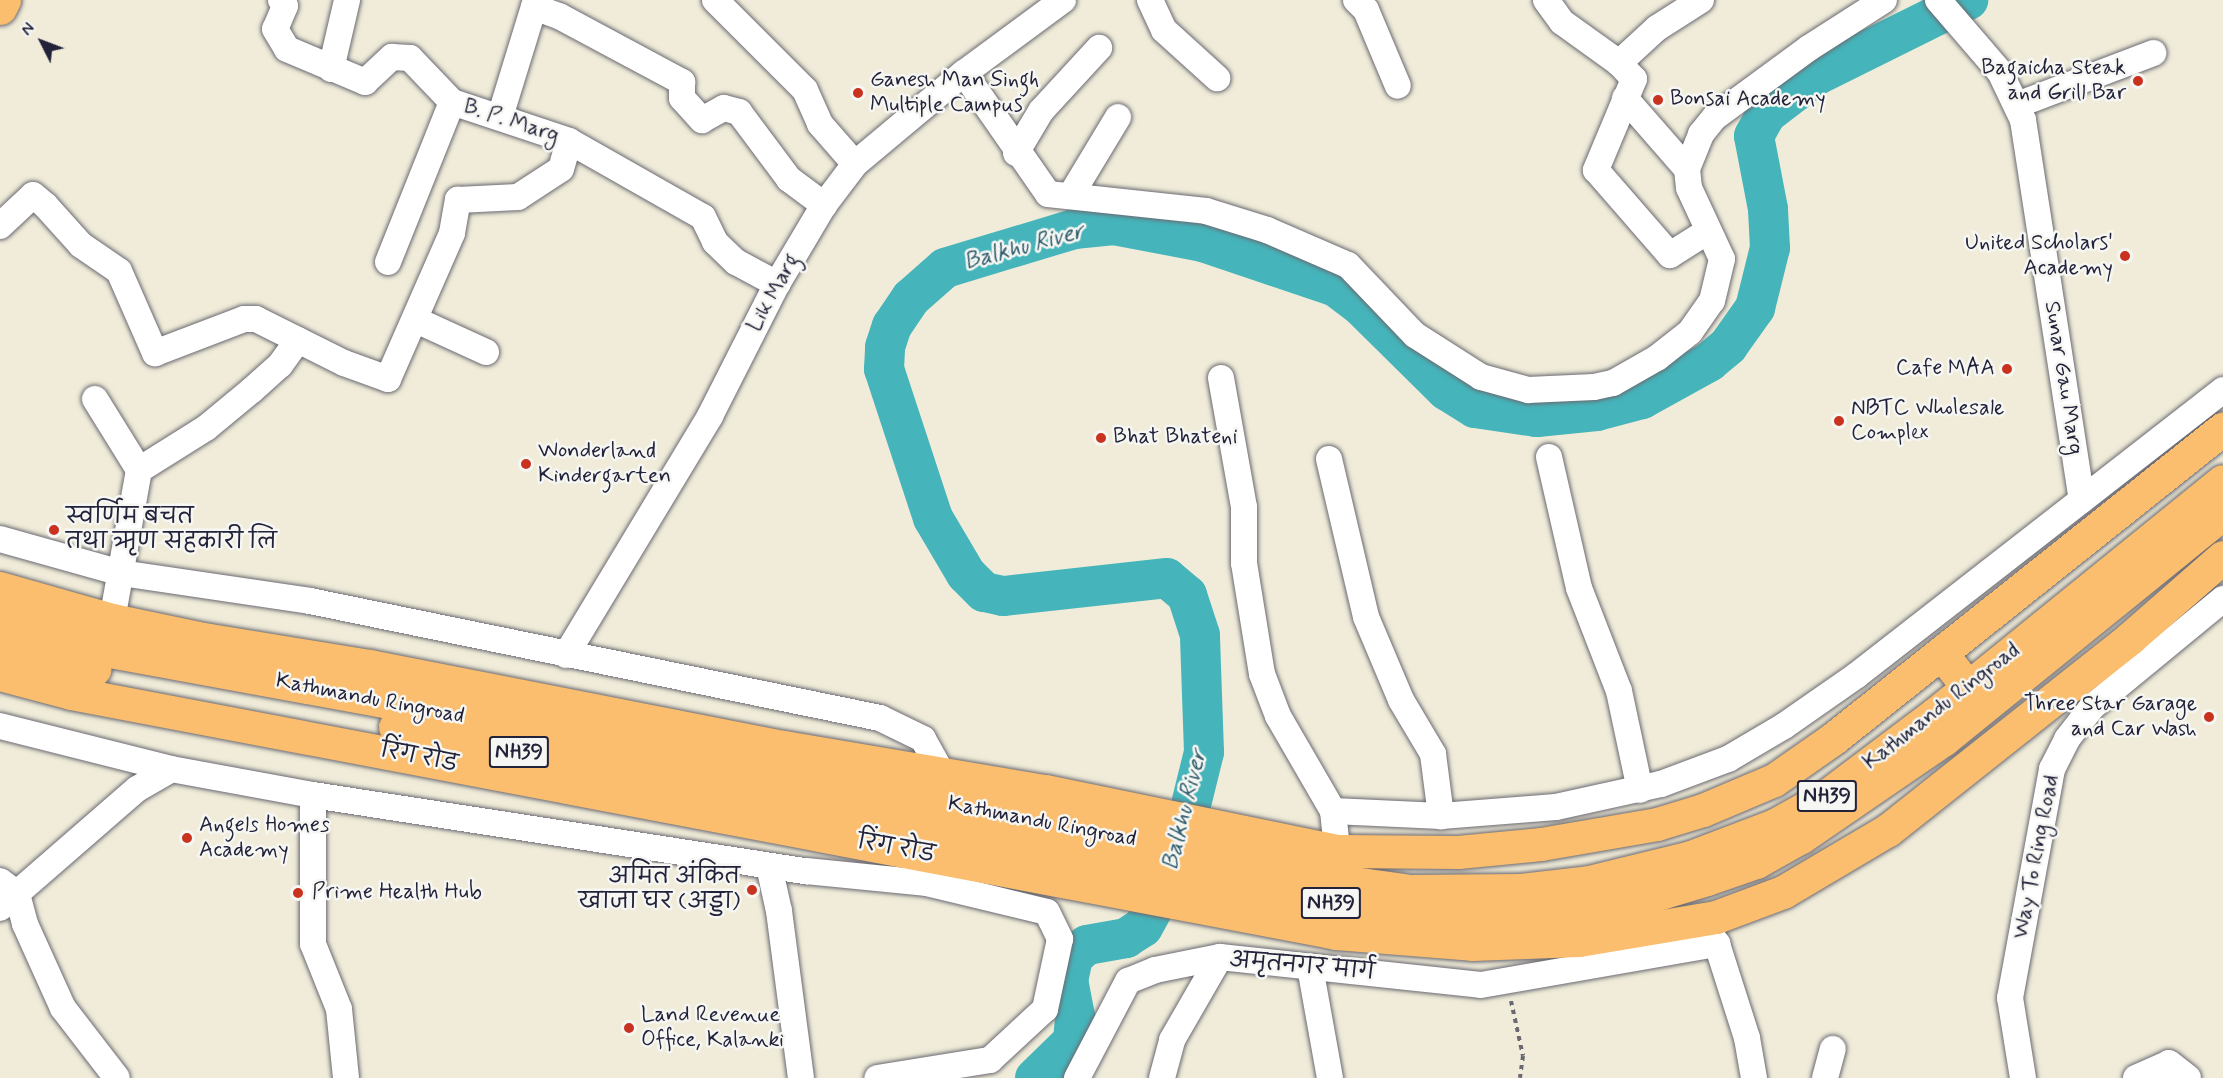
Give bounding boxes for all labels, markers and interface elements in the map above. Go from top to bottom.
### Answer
north arrow [12,12,72,72]
text: N [17,19,40,41]
place label: Bagaicha Steak and Grill Bar [1983,55,2126,106]
place label: Ganesh Man Singh Multiple Campus [870,67,1042,118]
marker: Bagaicha Steak and Grill Bar [2131,74,2145,88]
marker: Ganesh Man Singh Multiple Campus [851,86,865,100]
place label: Bonsai Academy [1670,87,1826,113]
marker: Bonsai Academy [1651,93,1665,107]
street label: B. P. Marg [460,94,562,150]
water label: Balkhu River [960,217,1088,277]
place label: United Scholars' Academy [1965,230,2113,282]
street label: Lik Marg [741,248,807,338]
marker: United Scholars' Academy [2118,249,2132,263]
street label: Sunar Gau Marg [2038,302,2088,454]
place label: Cafe MAA [1895,356,1995,382]
marker: Cafe MAA [2000,362,2014,376]
place label: NBTC Wholesale Complex [1851,395,2006,446]
marker: NBTC Wholesale Complex [1832,414,1846,428]
place label: Bhat Bhateni [1113,425,1237,451]
marker: Bhat Bhateni [1094,431,1108,445]
place label: Wonderland Kindergarten [538,438,671,490]
marker: Wonderland Kindergarten [519,457,533,471]
place label: स्वर्णिम बचत तथा ऋण सहकारी लि [66,504,277,556]
marker: स्वर्णिम बचत तथा ऋण सहकारी लि [47,523,61,537]
street label: Kathmandu Ringroad [1858,638,2026,776]
street label: Kathmandu Ringroad [274,668,466,730]
place label: Three Star Garage and Car Wash [2026,691,2197,742]
marker: Three Star Garage and Car Wash [2202,710,2216,724]
road number: NH39 [488,734,550,770]
street label: रिंग रोड [378,738,460,778]
water label: Balkhu River [1156,746,1214,874]
street label: Way To Ring Road [2008,773,2066,941]
road number: NH39 [1796,778,1858,814]
street label: Kathmandu Ringroad [946,791,1138,853]
place label: Angels Homes Academy [199,812,328,864]
street label: रिंग रोड [855,829,937,869]
marker: Angels Homes Academy [180,831,194,845]
place label: अमित अंकित खाजा घर (अड्डा) [579,864,740,915]
place label: Prime Health Hub [312,880,482,906]
marker: अमित अंकित खाजा घर (अड्डा) [745,883,759,897]
marker: Prime Health Hub [289,884,307,902]
road number: NH39 [1300,885,1362,921]
street label: अमृतनगर मार्ग [1228,947,1376,987]
place label: Land Revenue Office, Kalanki [641,1002,783,1054]
marker: Land Revenue Office, Kalanki [622,1021,636,1035]

